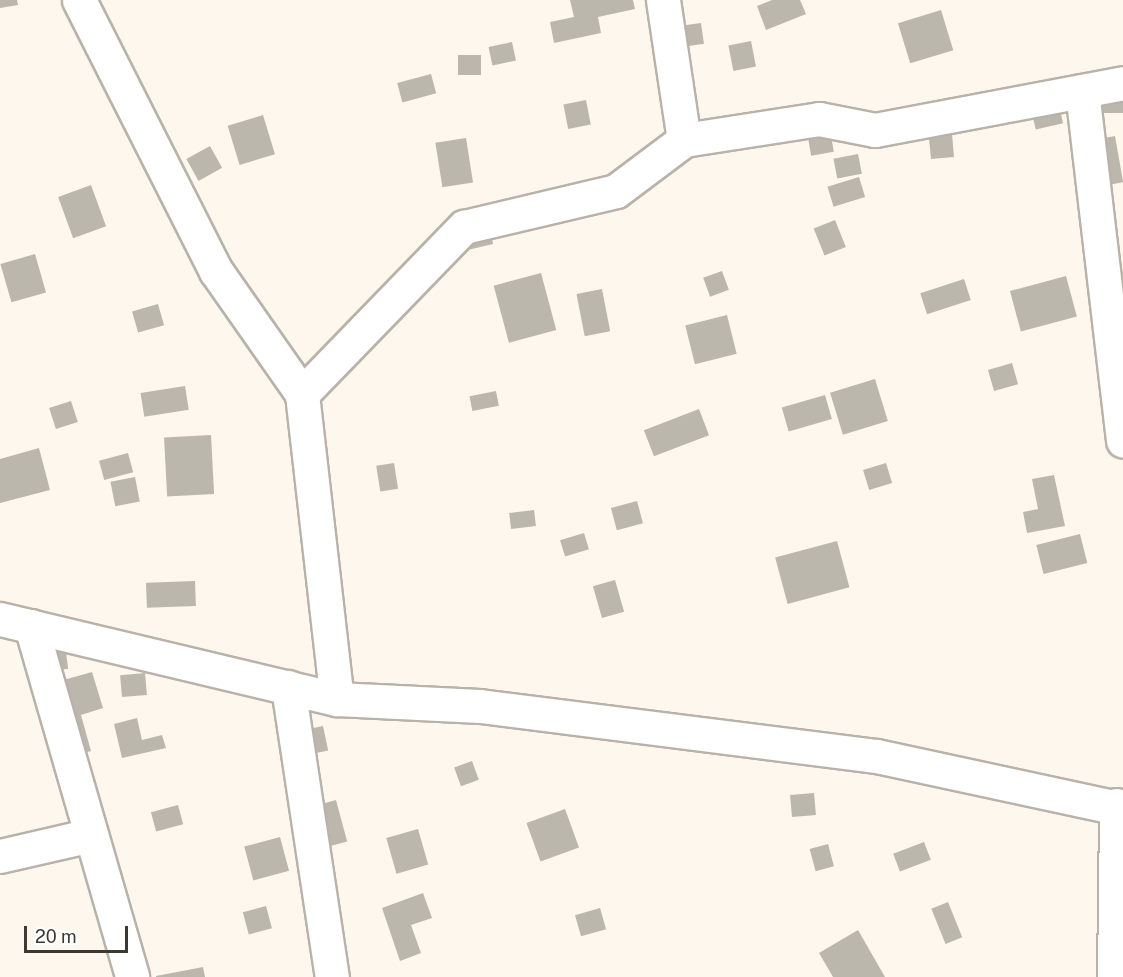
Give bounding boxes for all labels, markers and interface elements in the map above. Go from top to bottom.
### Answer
scale bar [27,914,130,952]
text: 20 m [35,926,77,947]

